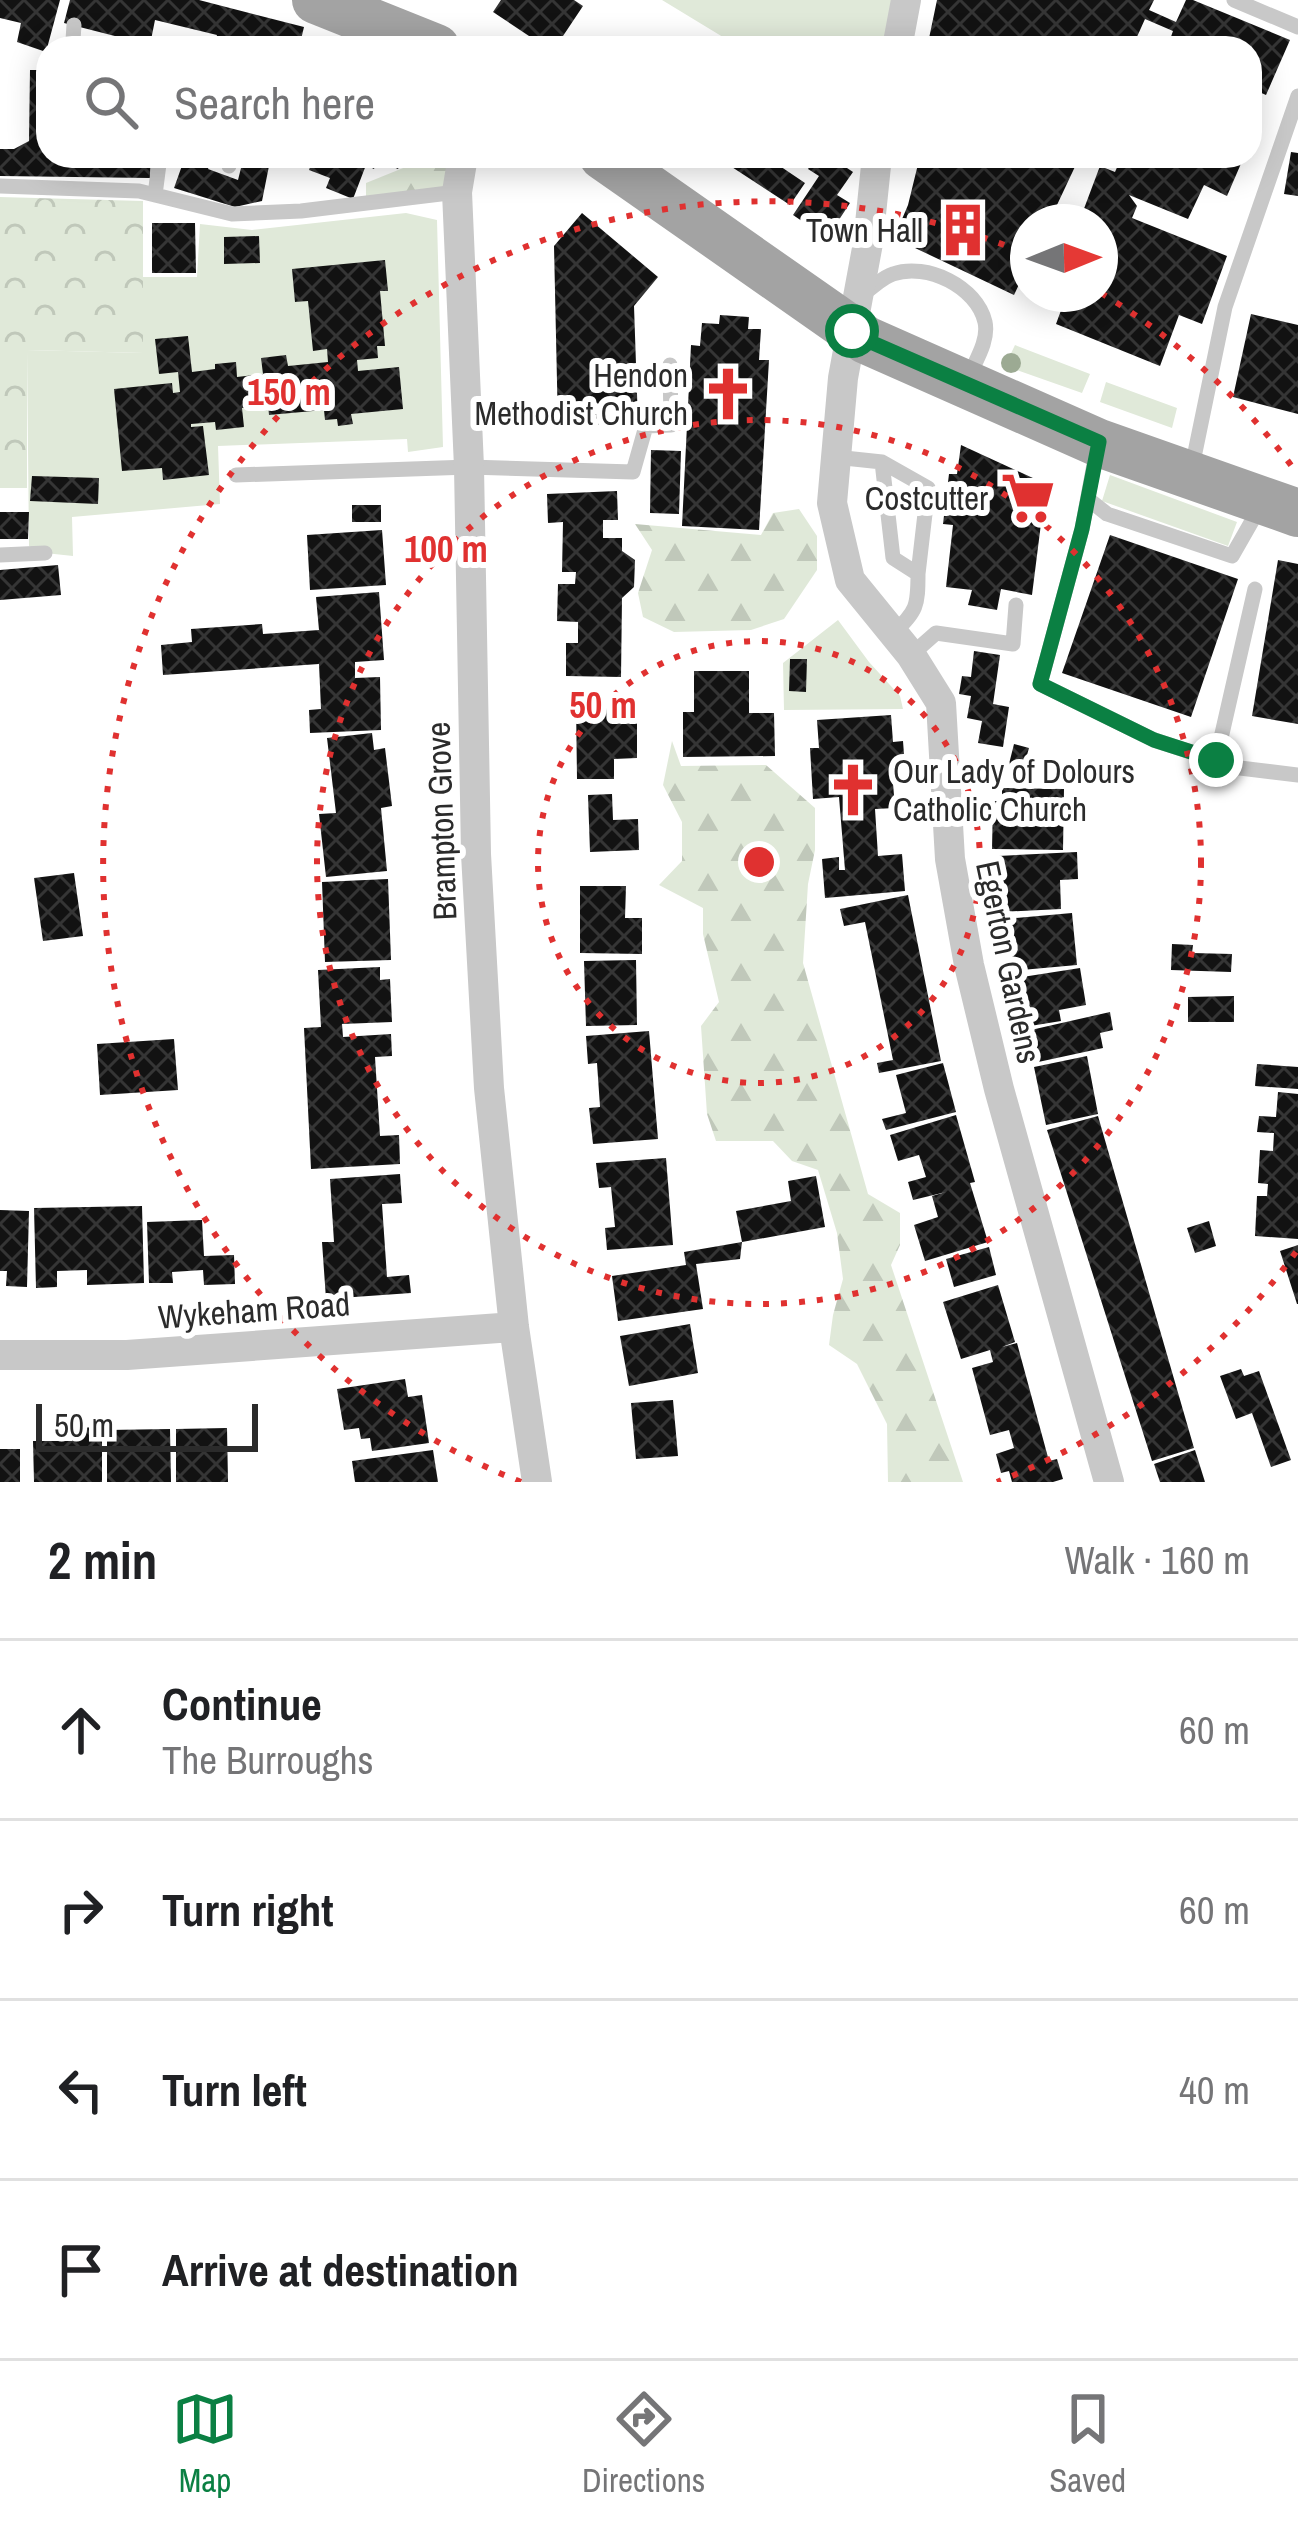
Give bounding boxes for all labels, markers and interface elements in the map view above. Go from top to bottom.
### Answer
search box [36,36,1262,168]
icon: search [78,69,144,135]
text: Search here [174,72,375,133]
building icon: Town Hall [934,201,992,259]
north arrow [1010,204,1118,312]
place label: Town Hall [806,208,923,252]
route start [825,304,879,358]
place label: Hendon Methodist Church [474,353,688,435]
church icon: Hendon Methodist Church [699,365,757,423]
text: 150 m [247,368,331,416]
supermarket icon: Costcutter [999,469,1057,527]
place label: Costcutter [865,476,988,520]
text: 100 m [404,525,488,573]
text: 50 m [569,681,637,729]
street label: Brampton Grove [416,721,466,921]
route end [1189,733,1243,787]
place label: Our Lady of Dolours Catholic Church [893,749,1135,831]
church icon: Our Lady of Dolours Catholic Church [824,761,882,819]
centre of rings [738,841,780,883]
street label: Egerton Gardens [966,857,1052,1067]
street label: Wykeham Road [157,1281,351,1339]
scale bar [36,1398,258,1451]
text: 50 m [54,1403,114,1447]
text: 2 min [48,1526,157,1595]
text: Walk · 160 m [1065,1534,1250,1586]
text: Continue [162,1673,322,1734]
icon: ahead [48,1697,114,1763]
text: 60 m [1179,1704,1250,1756]
text: The Burroughs [162,1734,374,1786]
icon: right [48,1877,114,1943]
text: Turn right [162,1879,334,1940]
text: 60 m [1179,1884,1250,1936]
icon: left [48,2057,114,2123]
text: Turn left [162,2059,307,2120]
text: 40 m [1179,2064,1250,2116]
icon: arrive [48,2237,114,2303]
text: Arrive at destination [162,2239,519,2300]
tab: Map [172,2386,238,2502]
tab: Directions [582,2386,705,2502]
tab: Saved [1049,2386,1126,2502]

